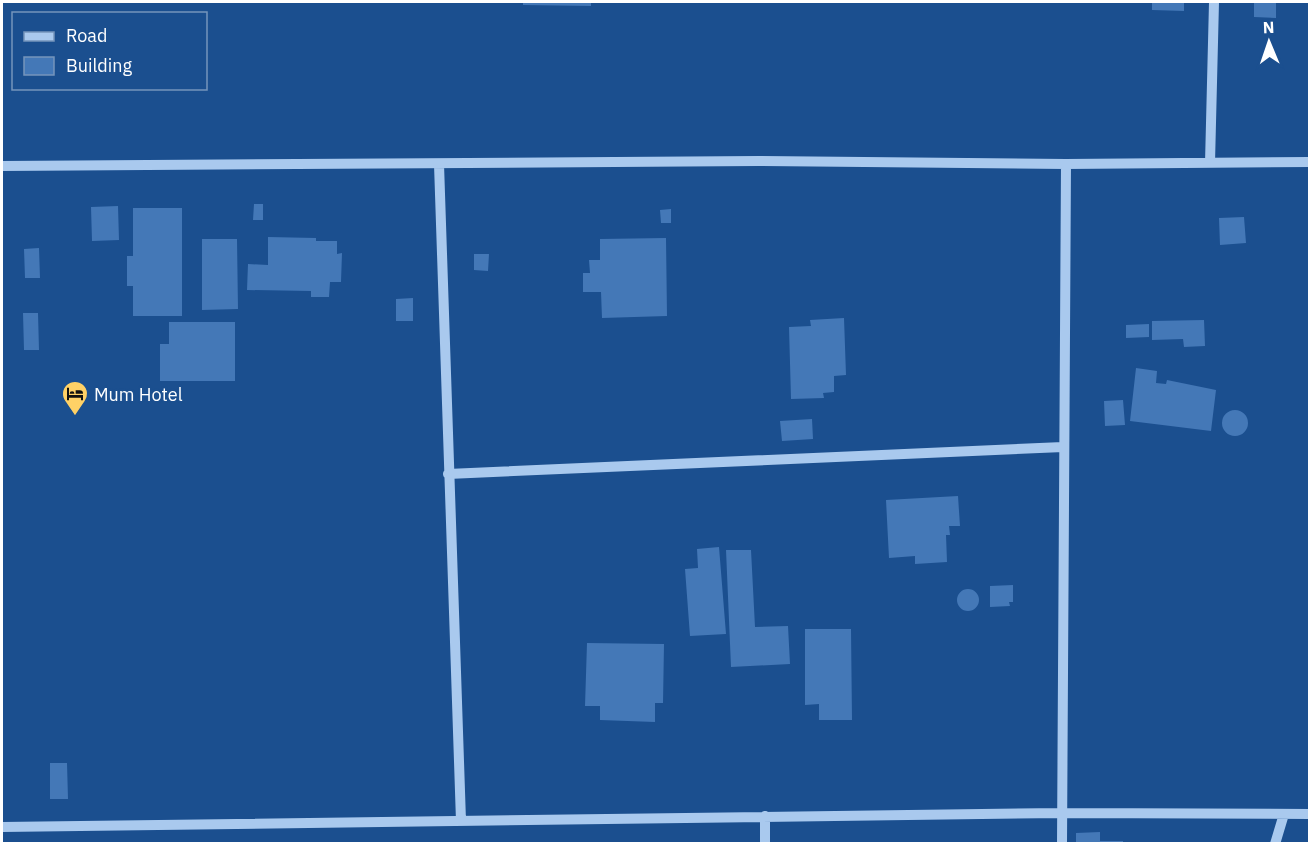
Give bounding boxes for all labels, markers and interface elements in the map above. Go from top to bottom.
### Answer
legend [12,12,207,90]
north arrow [1239,12,1299,72]
text: N [1262,17,1275,37]
text: Road [66,24,107,47]
text: Building [66,54,133,77]
hotel icon: Mum Hotel [60,379,90,417]
place label: Mum Hotel [94,383,183,406]

